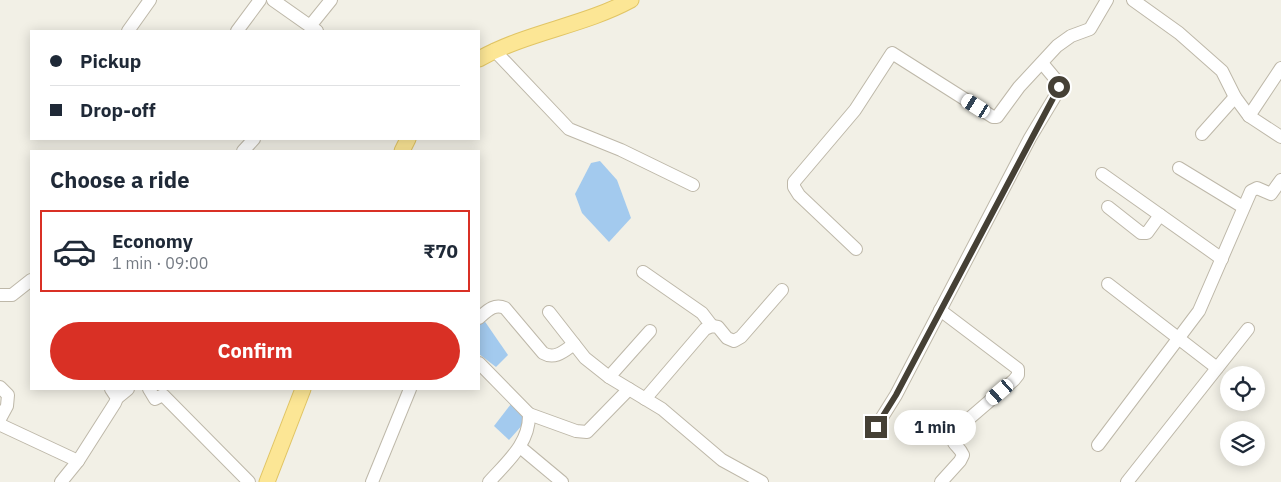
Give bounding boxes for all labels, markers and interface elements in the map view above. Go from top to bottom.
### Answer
text: Pickup [80,49,141,73]
route start [1048,76,1070,98]
car [959,92,992,120]
text: Drop-off [80,98,156,122]
text: Choose a ride [50,165,190,194]
icon: car [52,229,97,274]
text: Economy [112,229,193,253]
text: ₹70 [423,239,458,263]
text: 1 min · 09:00 [112,253,208,273]
button: Confirm [50,322,460,380]
map controls [1220,366,1265,466]
button: locate [1220,366,1265,411]
car [983,376,1016,408]
callout: 1 min [894,410,976,444]
route end [865,416,887,438]
text: 1 min [914,417,956,437]
button: layers [1220,421,1265,466]

